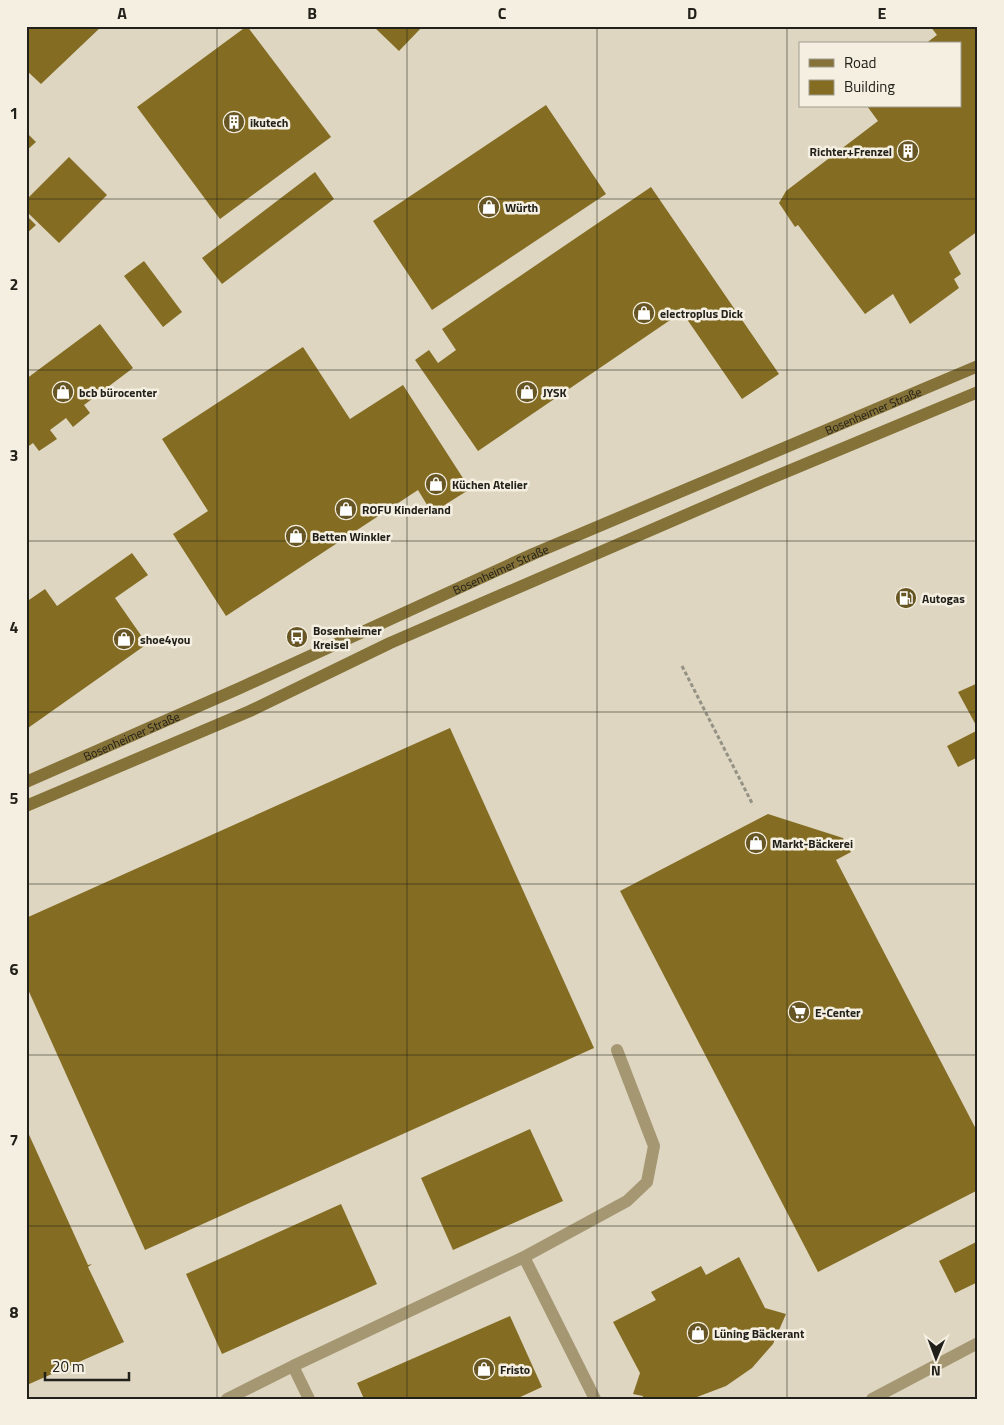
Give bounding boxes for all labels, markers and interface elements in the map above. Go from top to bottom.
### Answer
text: A [117,1,127,25]
text: B [307,1,317,25]
text: C [498,1,507,25]
text: D [687,1,697,25]
text: E [878,1,887,25]
legend [799,42,962,108]
text: Road [844,51,876,74]
text: Building [844,75,895,98]
text: 1 [10,101,18,125]
building icon: ikutech [222,110,246,134]
place label: ikutech [250,113,288,132]
building icon: Richter+Frenzel [896,139,920,163]
place label: Richter+Frenzel [810,142,892,161]
shop icon: Würth [477,195,501,219]
place label: Würth [505,198,538,217]
text: 2 [10,272,18,296]
shop icon: electroplus Dick [632,301,656,325]
place label: electroplus Dick [660,304,744,323]
shop icon: bcb bürocenter [51,380,75,404]
shop icon: JYSK [515,380,539,404]
street label: Bosenheimer Straße [822,381,924,439]
place label: bcb bürocenter [79,383,158,402]
place label: JYSK [543,383,567,402]
text: 3 [10,443,18,467]
shop icon: Küchen Atelier [424,472,448,496]
place label: Küchen Atelier [452,475,528,494]
shop icon: ROFU Kinderland [334,497,358,521]
place label: ROFU Kinderland [362,500,451,519]
shop icon: Betten Winkler [284,524,308,548]
place label: Betten Winkler [312,527,391,546]
street label: Bosenheimer Straße [449,539,551,599]
fuel station icon: Autogas [894,586,918,610]
place label: Autogas [922,589,965,608]
text: 4 [10,615,19,639]
place label: Bosenheimer Kreisel [313,621,382,654]
bus stop icon: Bosenheimer Kreisel [285,625,309,649]
shop icon: shoe4you [112,627,136,651]
place label: shoe4you [140,630,190,649]
street label: Bosenheimer Straße [80,706,183,765]
text: 5 [10,786,19,810]
shop icon: Markt-Bäckerei [744,831,768,855]
place label: Markt-Bäckerei [772,834,853,853]
text: 6 [10,957,19,981]
supermarket icon: E-Center [787,1000,811,1024]
place label: E-Center [815,1003,861,1022]
text: 7 [10,1128,18,1152]
text: 8 [10,1300,19,1324]
shop icon: Lüning Bäckerant [686,1321,710,1345]
place label: Lüning Bäckerant [714,1324,805,1343]
north arrow [912,1332,962,1382]
scale bar [45,1350,129,1382]
text: 20 m [52,1355,85,1378]
shop icon: Fristo [472,1357,496,1381]
place label: Fristo [500,1360,530,1379]
text: N [931,1361,941,1382]

